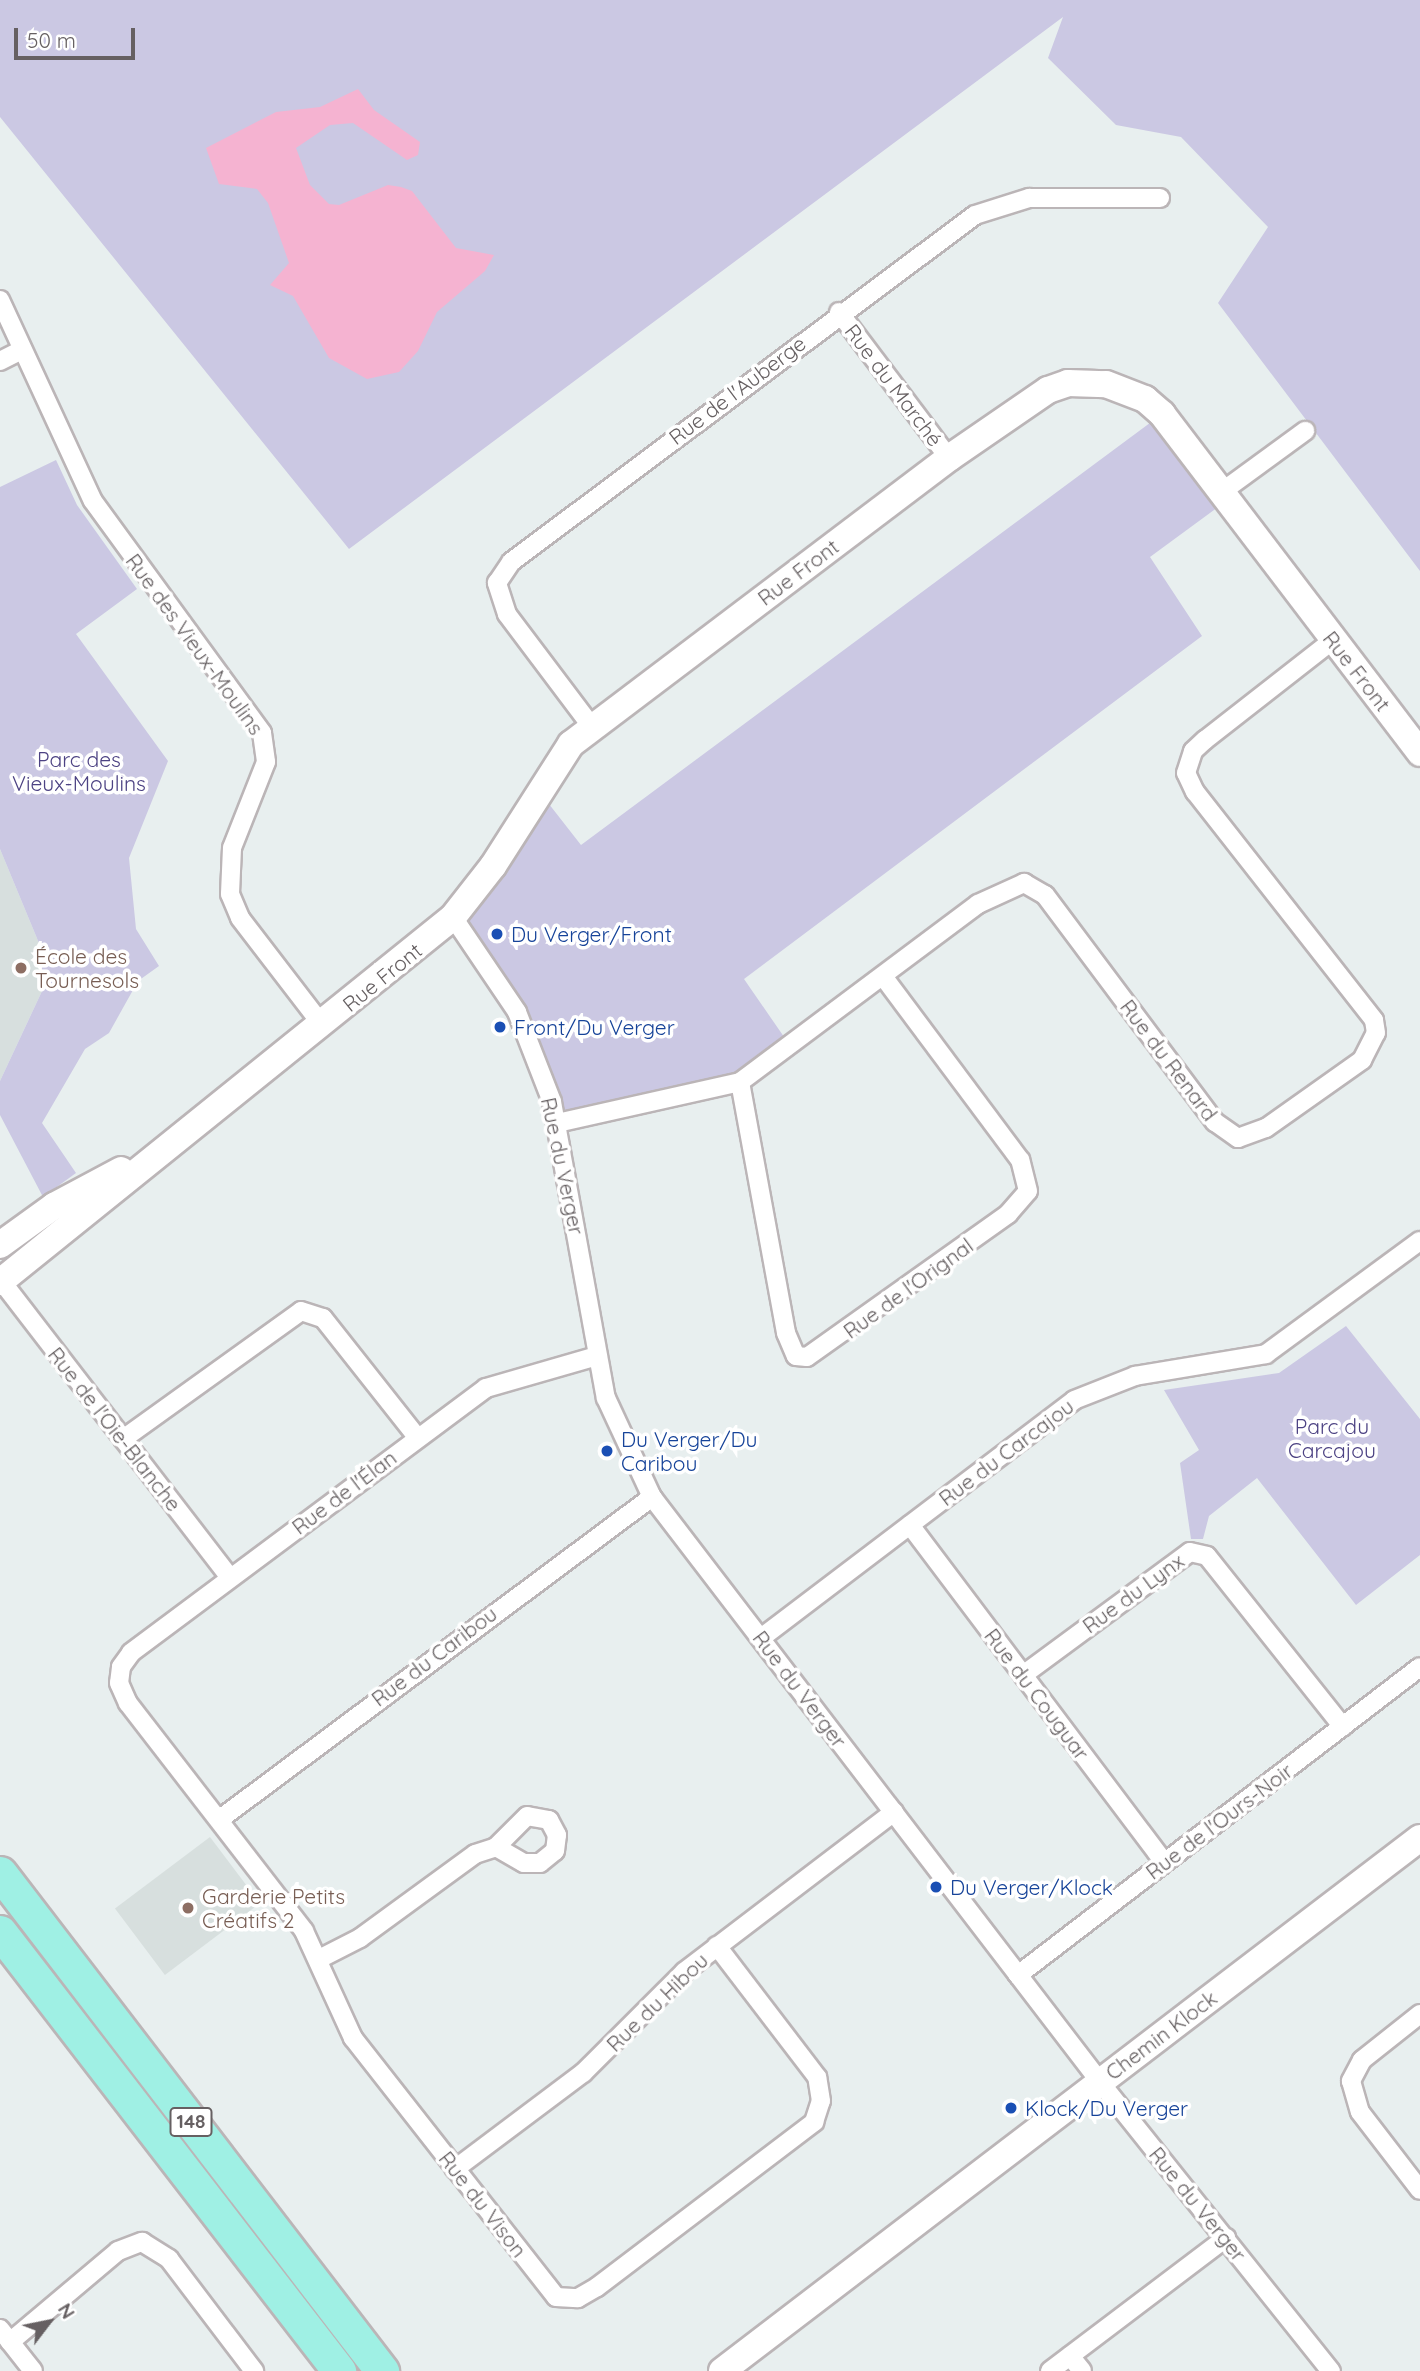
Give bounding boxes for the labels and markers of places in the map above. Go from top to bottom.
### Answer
place label: Du Verger/Front [511,921,672,947]
marker: Du Verger/Front [489,926,505,942]
place label: École des Tournesols [35,943,139,993]
marker: École des Tournesols [13,960,29,976]
place label: Front/Du Verger [514,1014,675,1040]
marker: Front/Du Verger [492,1019,508,1035]
place label: Du Verger/Du Caribou [621,1426,758,1476]
marker: Du Verger/Du Caribou [599,1443,615,1459]
place label: Du Verger/Klock [950,1874,1113,1900]
marker: Du Verger/Klock [928,1879,944,1895]
place label: Garderie Petits Créatifs 2 [202,1883,345,1933]
marker: Garderie Petits Créatifs 2 [180,1900,196,1916]
place label: Klock/Du Verger [1025,2095,1188,2121]
marker: Klock/Du Verger [1003,2100,1019,2116]

